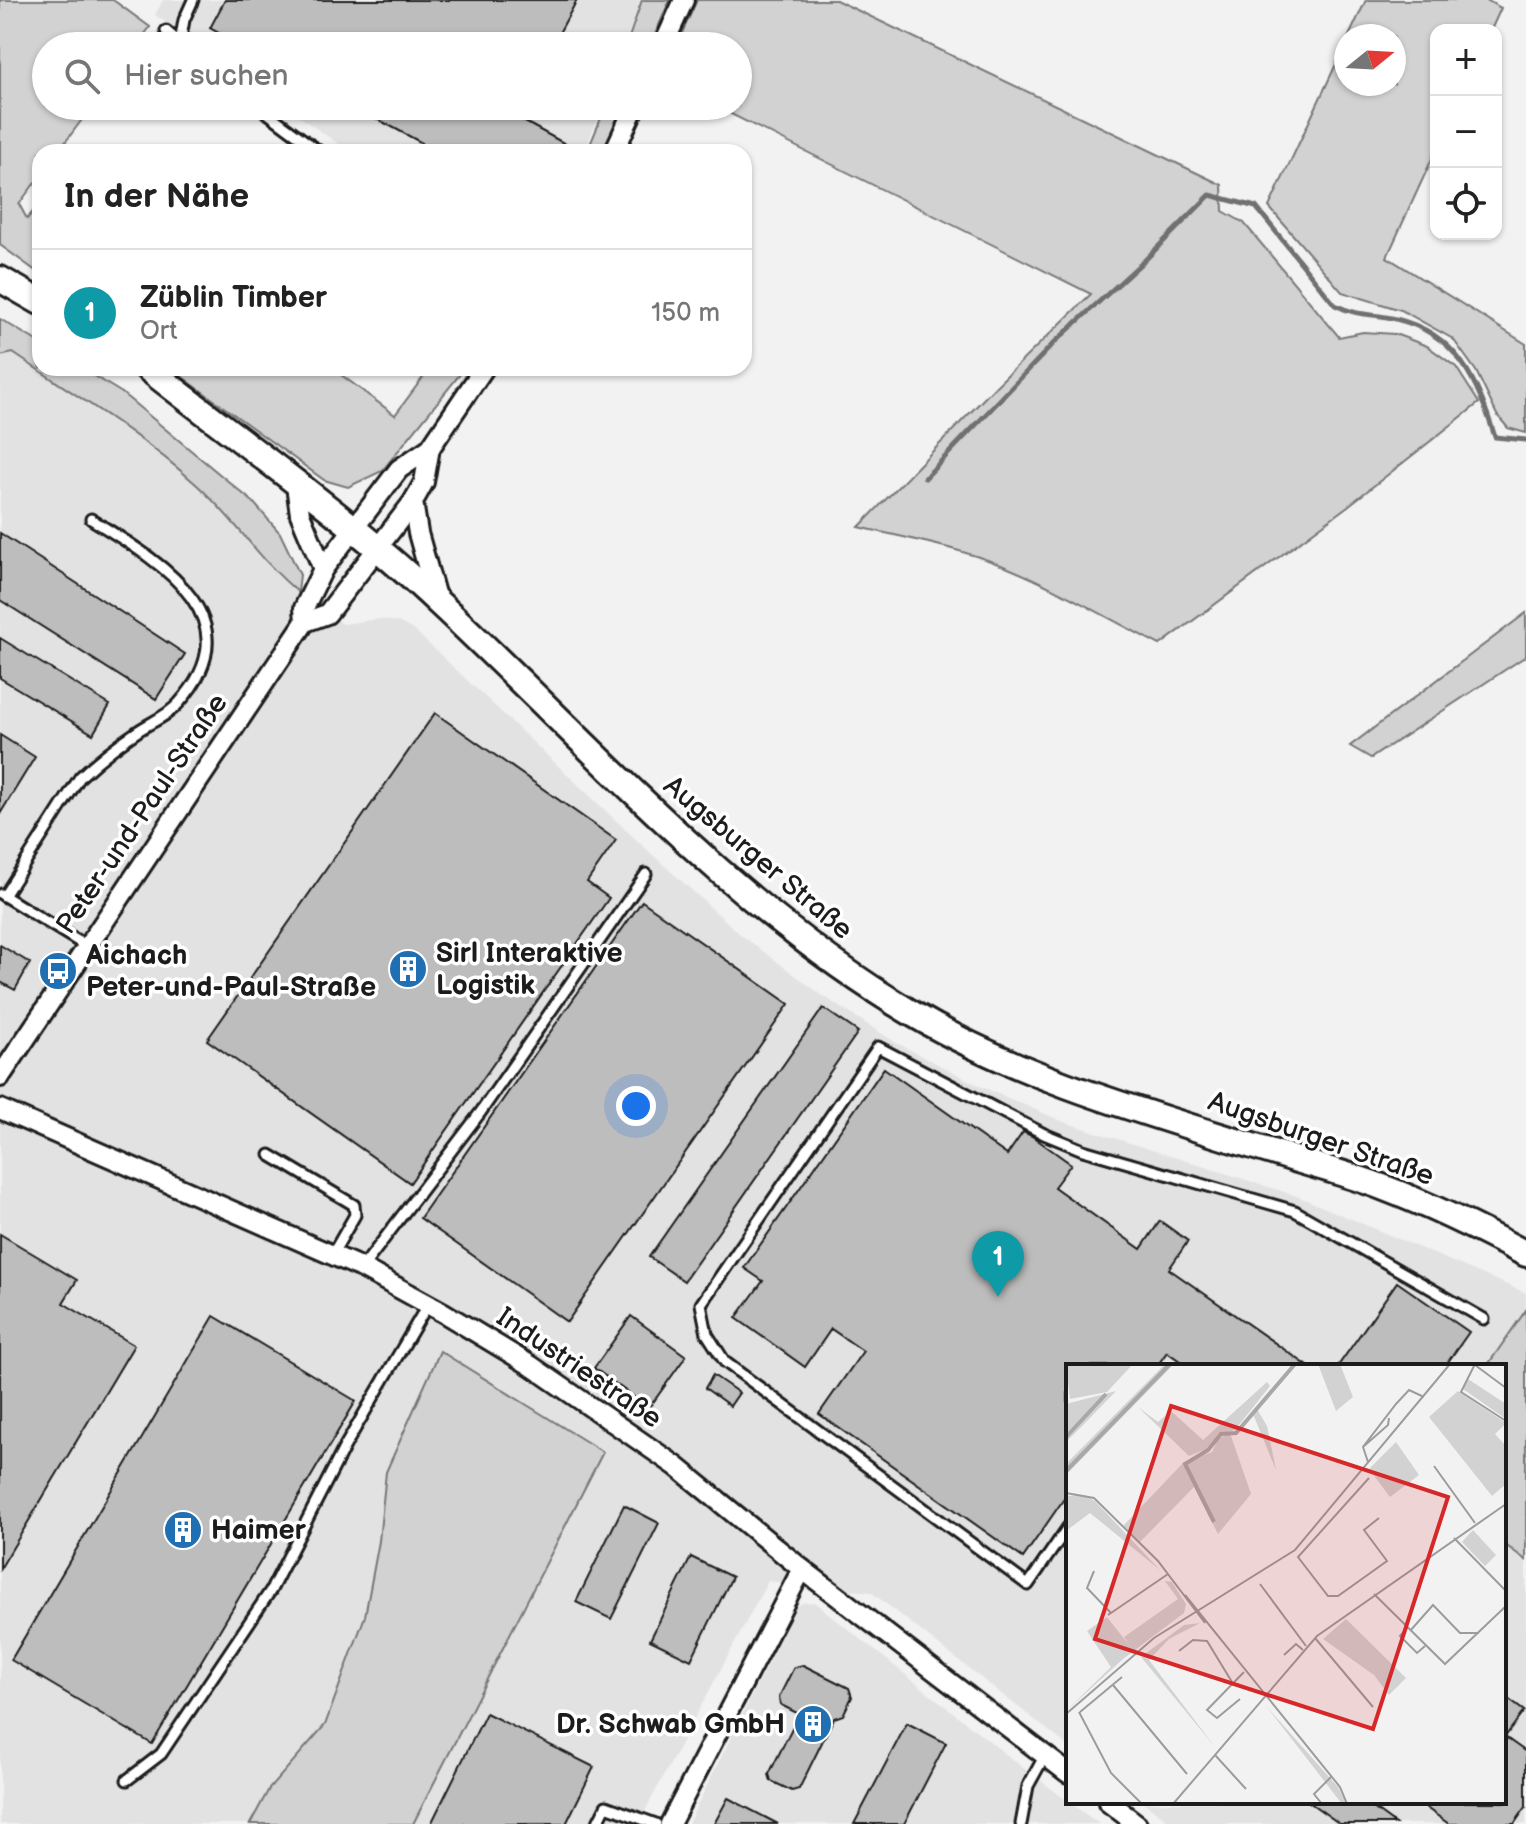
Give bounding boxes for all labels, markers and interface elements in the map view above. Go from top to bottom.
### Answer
north arrow [1334,24,1406,96]
map controls [1430,24,1502,240]
button: + [1430,24,1502,96]
search box [32,32,752,120]
icon: search [60,54,104,98]
text: Hier suchen [124,58,289,94]
button: − [1430,96,1502,168]
button: locate [1430,168,1502,240]
text: In der Nähe [64,176,249,217]
text: Züblin Timber [140,280,327,316]
text: 1 [85,298,95,329]
text: 150 m [651,298,720,329]
text: Ort [140,316,177,347]
street label: Peter-und-Paul-Straße [49,688,235,940]
street label: Augsburger Straße [657,769,859,947]
place label: Sirl Interaktive Logistik [436,937,623,1002]
place label: Aichach Peter-und-Paul-Straße [85,939,376,1004]
building icon: Sirl Interaktive Logistik [387,948,429,990]
bus stop icon: Aichach Peter-und-Paul-Straße [37,950,79,992]
street label: Augsburger Straße [1204,1085,1438,1193]
your location [616,1086,656,1126]
pin: 1 [972,1231,1024,1297]
street label: Industriestraße [490,1301,668,1435]
inset map [1066,1364,1506,1804]
building icon: Haimer [162,1509,204,1551]
place label: Haimer [211,1514,307,1547]
building icon: Dr. Schwab GmbH [792,1703,834,1745]
place label: Dr. Schwab GmbH [556,1708,785,1741]

